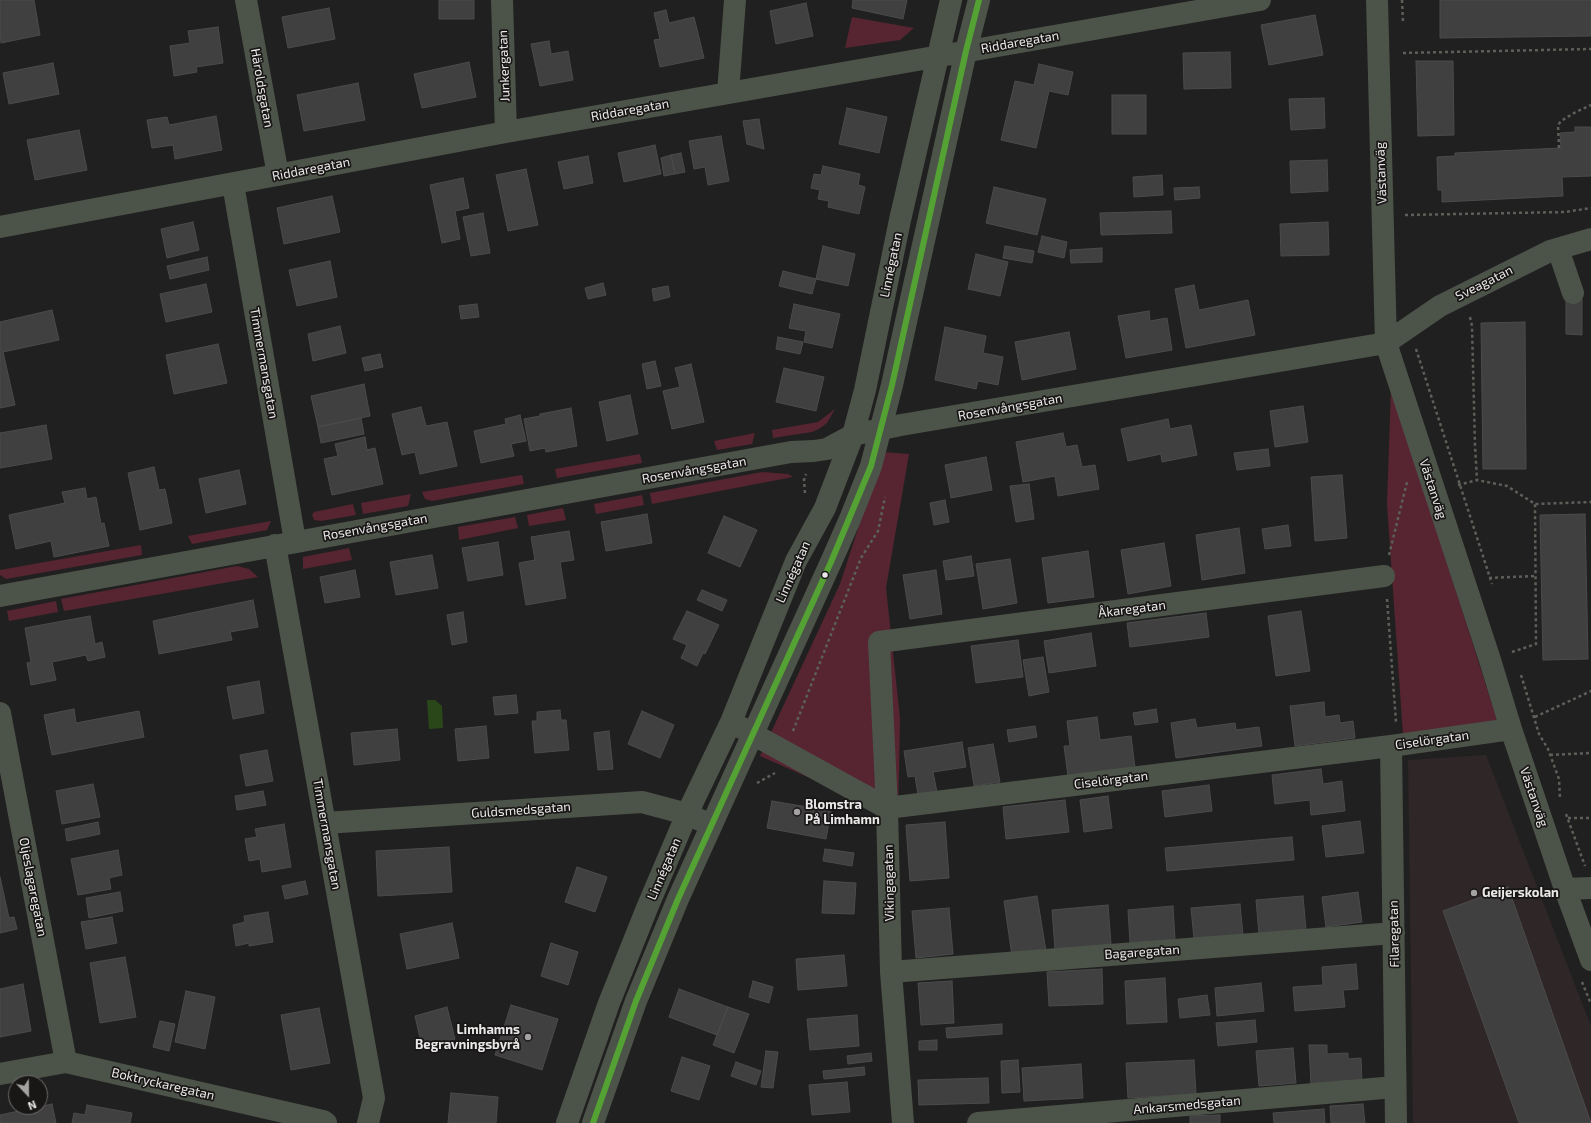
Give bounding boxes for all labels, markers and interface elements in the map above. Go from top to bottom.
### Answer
street label: Riddaregatan [980,27,1060,57]
street label: Junkergatan [495,30,513,102]
street label: Häroldsgatan [247,47,277,129]
street label: Riddaregatan [590,95,670,125]
street label: Västanväg [1372,142,1390,204]
street label: Riddaregatan [271,154,351,184]
street label: Linnégatan [877,231,905,299]
street label: Sveagatan [1453,262,1515,304]
street label: Timmermansgatan [247,306,281,420]
street label: Rosenvångsgatan [957,390,1063,424]
street label: Rosenvångsgatan [641,453,747,487]
street label: Västanväg [1416,457,1450,521]
street label: Rosenvångsgatan [322,510,428,544]
street label: Linnégatan [772,539,814,605]
unlabelled marker [820,570,830,580]
street label: Åkaregatan [1097,597,1167,621]
street label: Ciselörgatan [1394,727,1470,753]
street label: Västanväg [1517,765,1551,829]
street label: Ciselörgatan [1073,768,1149,792]
street label: Timmermansgatan [310,777,344,891]
place label: Blomstra På Limhamn [805,797,880,828]
street label: Guldsmedsgatan [471,799,571,821]
marker: Blomstra På Limhamn [792,807,802,817]
street label: Oljeslagaregatan [16,836,50,938]
street label: Linnégatan [644,836,684,902]
street label: Vikingagatan [881,844,897,922]
place label: Geijerskolan [1482,885,1559,901]
marker: Geijerskolan [1469,888,1479,898]
street label: Filaregatan [1386,900,1402,968]
street label: Bagaregatan [1104,942,1180,962]
place label: Limhamns Begravningsbyrå [415,1022,520,1053]
marker: Limhamns Begravningsbyrå [523,1032,533,1042]
street label: Boktryckaregatan [110,1065,216,1103]
north arrow [8,1075,48,1115]
street label: Ankarsmedsgatan [1133,1093,1241,1117]
text: N [26,1098,38,1113]

